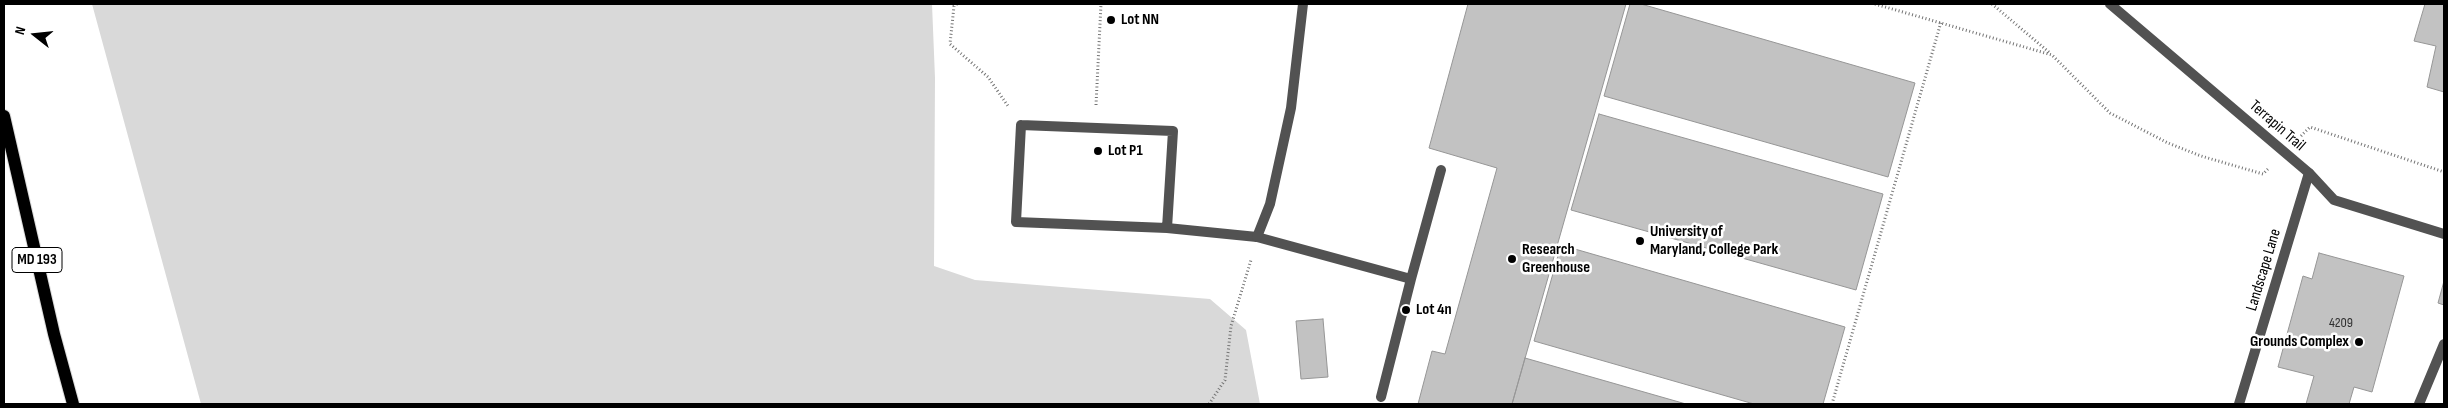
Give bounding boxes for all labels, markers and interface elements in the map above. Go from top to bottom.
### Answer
north arrow [10,10,60,60]
place label: Lot NN [1121,10,1159,30]
marker: Lot NN [1105,14,1117,26]
text: N [11,25,29,37]
street label: Terrapin Trail [2245,97,2309,155]
place label: Lot P1 [1108,141,1143,161]
marker: Lot P1 [1092,145,1104,157]
place label: University of Maryland, College Park [1650,222,1778,260]
street label: Landscape Lane [2242,227,2286,313]
marker: University of Maryland, College Park [1634,235,1646,247]
place label: Research Greenhouse [1522,240,1590,278]
road number: MD 193 [12,248,62,272]
marker: Research Greenhouse [1506,253,1518,265]
place label: Lot 4n [1416,300,1452,320]
marker: Lot 4n [1400,304,1412,316]
house number: 4209 [2329,315,2353,331]
place label: Grounds Complex [2250,332,2349,352]
marker: Grounds Complex [2353,336,2365,348]

